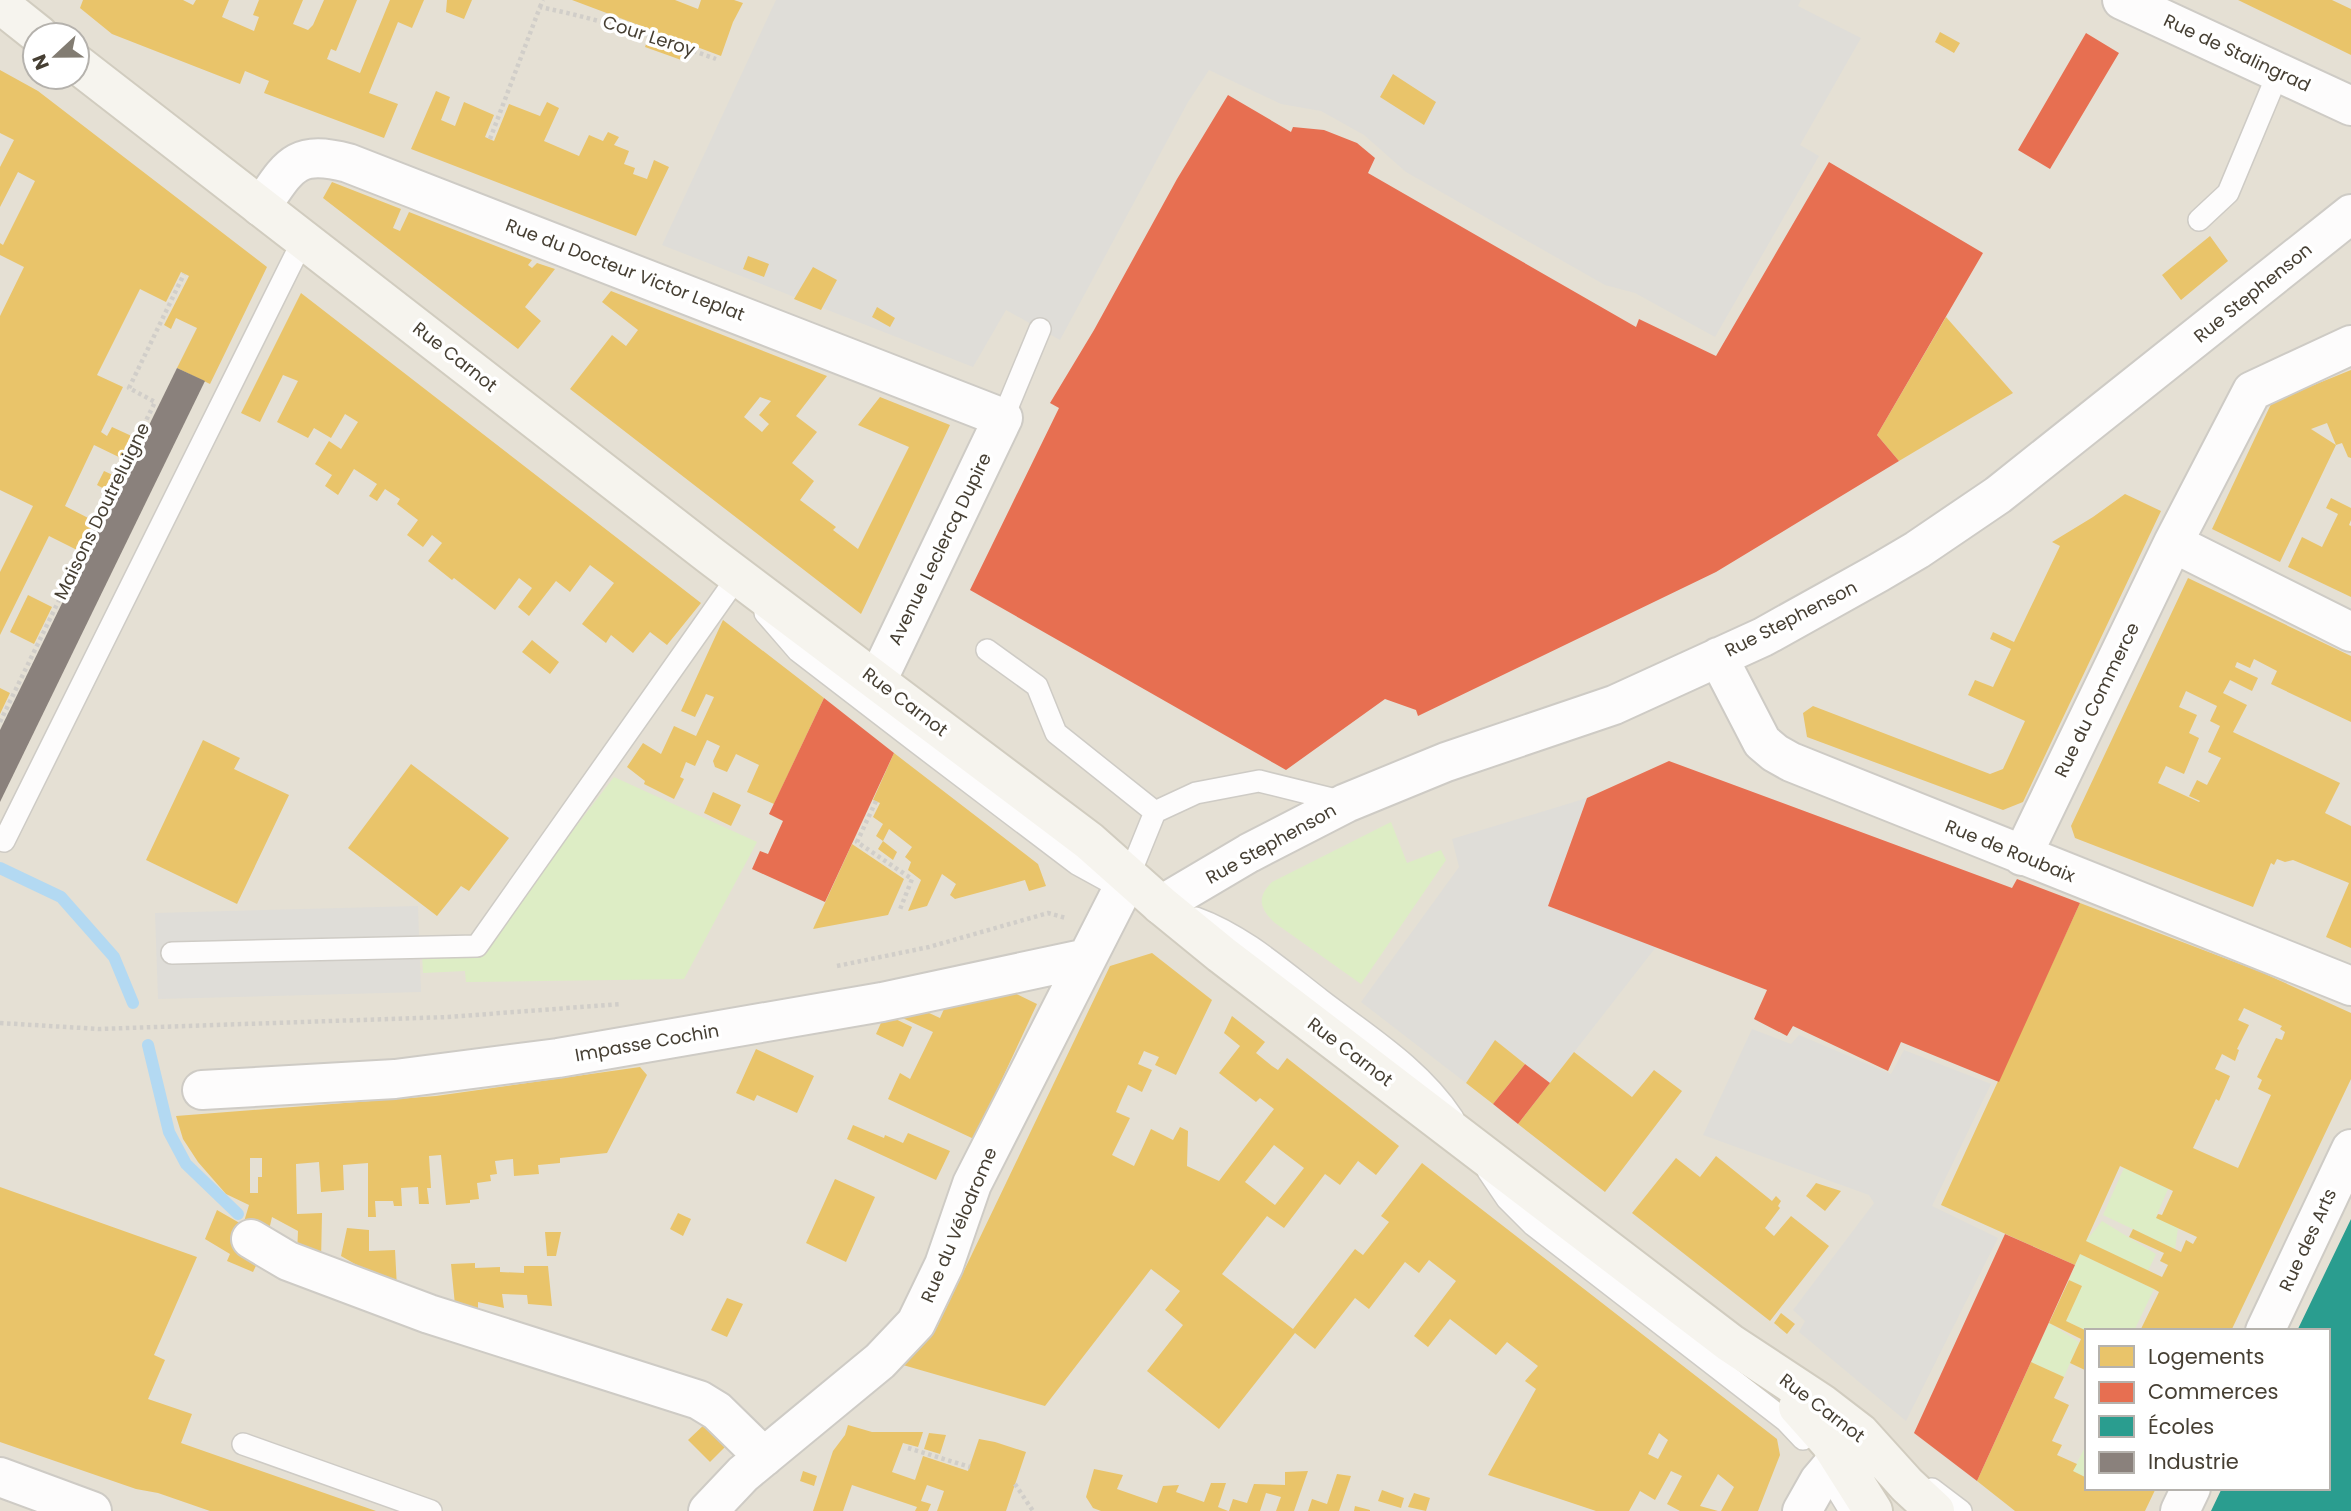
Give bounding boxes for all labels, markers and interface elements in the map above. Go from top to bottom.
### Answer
street label: Rue de Stalingrad [2160,8,2315,98]
street label: Cour Leroy [600,9,699,62]
north arrow [21,21,91,91]
text: N [26,50,56,74]
street label: Rue du Docteur Victor Leplat [502,212,748,327]
street label: Rue Stephenson [2188,237,2317,348]
street label: Rue Carnot [408,316,503,397]
street label: Maisons Doutreluigne [48,418,155,604]
street label: Avenue Leclercq Dupire [882,448,997,649]
street label: Rue Stephenson [1720,574,1861,663]
street label: Rue du Commerce [2048,618,2145,781]
street label: Rue Carnot [858,661,953,742]
street label: Rue Stephenson [1201,797,1340,890]
street label: Rue de Roubaix [1942,813,2079,888]
street label: Rue Carnot [1303,1011,1398,1092]
street label: Impasse Cochin [573,1018,721,1067]
street label: Rue du Vélodrome [915,1143,1003,1306]
street label: Rue des Arts [2273,1184,2342,1295]
legend [2085,1329,2330,1490]
text: Logements [2148,1342,2264,1371]
street label: Rue Carnot [1775,1367,1870,1448]
text: Commerces [2148,1377,2279,1406]
text: Écoles [2148,1412,2214,1441]
text: Industrie [2148,1447,2239,1476]

